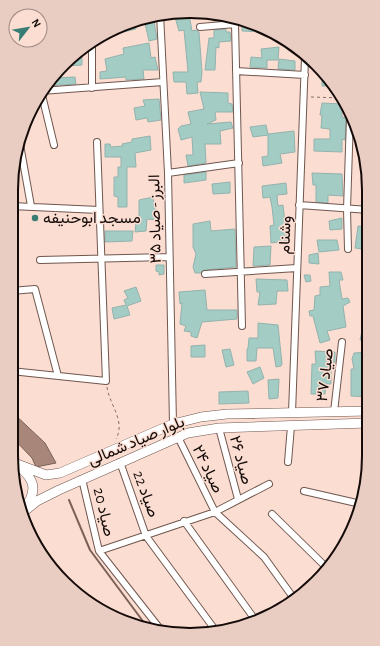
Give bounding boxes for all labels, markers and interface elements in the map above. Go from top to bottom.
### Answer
north arrow [8,8,48,48]
text: N [29,17,43,29]
street label: البرز - صیاد ۳۵ [146,174,166,264]
place label: مسجد ابوحنیفه [43,210,141,228]
marker: مسجد ابوحنیفه [30,213,40,223]
street label: وشنام [276,215,296,255]
street label: صیاد ۳۷ [314,347,337,403]
street label: بلوار صیاد شمالی [85,413,187,470]
street label: صیاد ۲۶ [226,434,255,486]
street label: صیاد ۲۴ [189,442,226,496]
street label: صیاد 22 [129,469,162,520]
street label: صیاد 20 [90,486,117,538]

